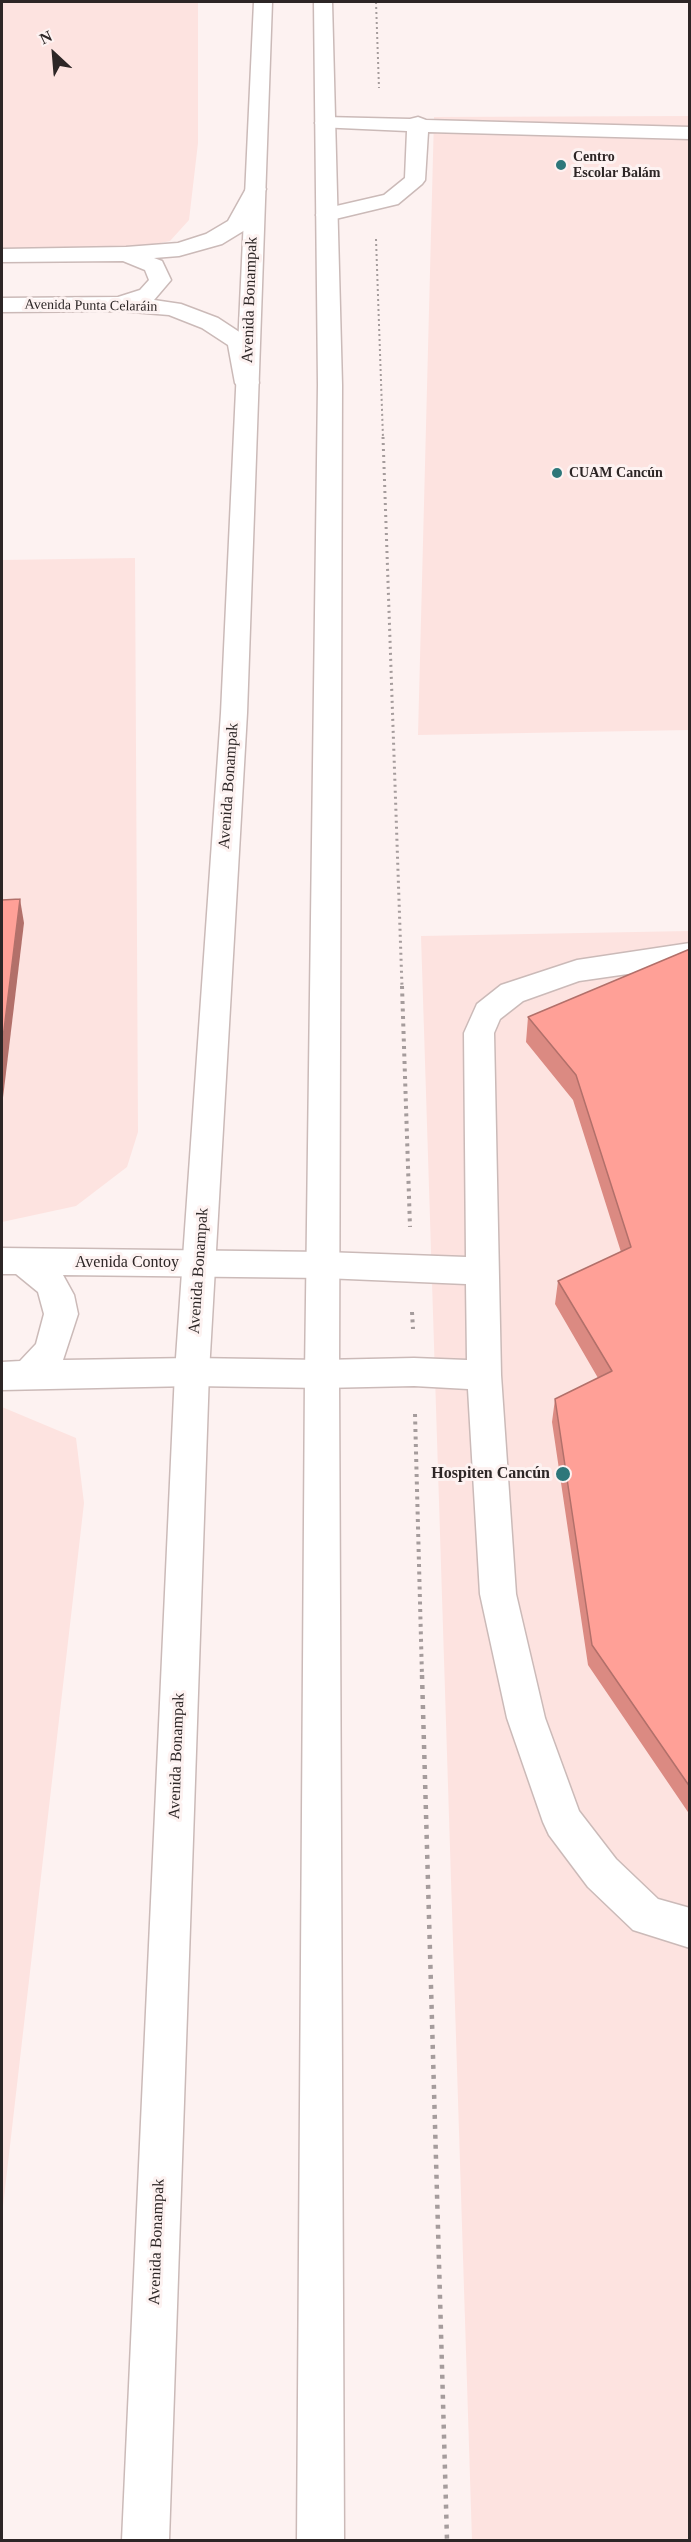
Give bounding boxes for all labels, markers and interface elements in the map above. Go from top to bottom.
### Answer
north arrow [24,24,84,84]
text: N [37,27,55,48]
place label: Centro Escolar Balám [573,149,660,182]
marker: Centro Escolar Balám [554,158,568,172]
street label: Avenida Bonampak [238,237,262,363]
street label: Avenida Punta Celaráin [25,296,157,316]
place label: CUAM Cancún [569,465,663,481]
marker: CUAM Cancún [550,466,564,480]
street label: Avenida Bonampak [215,722,243,850]
street label: Avenida Bonampak [185,1207,213,1335]
street label: Avenida Contoy [75,1253,179,1273]
place label: Hospiten Cancún [431,1464,550,1484]
marker: Hospiten Cancún [554,1465,572,1483]
street label: Avenida Bonampak [165,1693,189,1819]
street label: Avenida Bonampak [145,2179,169,2305]

